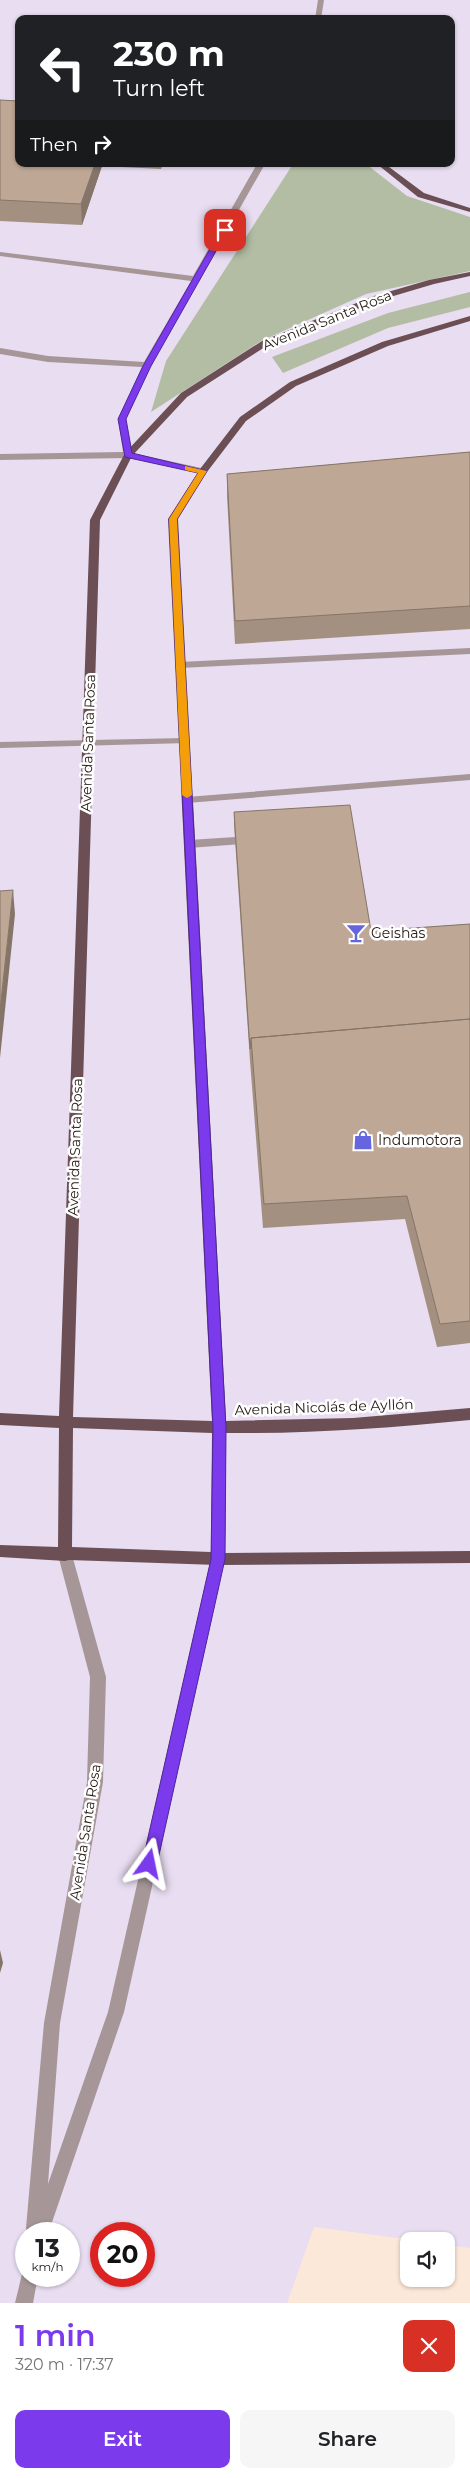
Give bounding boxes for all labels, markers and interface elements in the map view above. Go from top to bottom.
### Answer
text: 230 m [113,32,225,75]
icon: left [30,35,95,100]
text: Turn left [113,75,205,102]
icon: right [88,130,116,158]
text: Then [30,133,78,156]
pin [204,209,246,251]
icon: arrive [211,216,239,244]
street label: Avenida Santa Rosa [260,286,394,354]
street label: Avenida Santa Rosa [77,674,99,812]
bar icon: Geishas [345,922,367,944]
place label: Geishas [371,924,426,942]
street label: Avenida Santa Rosa [64,1078,86,1216]
shop icon: Indumotora [352,1129,374,1151]
place label: Indumotora [378,1131,462,1149]
street label: Avenida Nicolás de Ayllón [234,1395,414,1419]
street label: Avenida Santa Rosa [65,1763,105,1901]
position arrow [122,1837,174,1889]
speed limit sign: 20 [90,2222,155,2287]
map controls [400,2232,455,2287]
button: sound [400,2232,455,2287]
text: 13 [35,2233,60,2263]
text: km/h [31,2259,64,2274]
text: 1 min [15,2317,96,2354]
button: close [403,2320,455,2372]
text: 320 m · 17:37 [15,2355,114,2374]
button: Exit [15,2410,230,2468]
button: Share [240,2410,455,2468]

